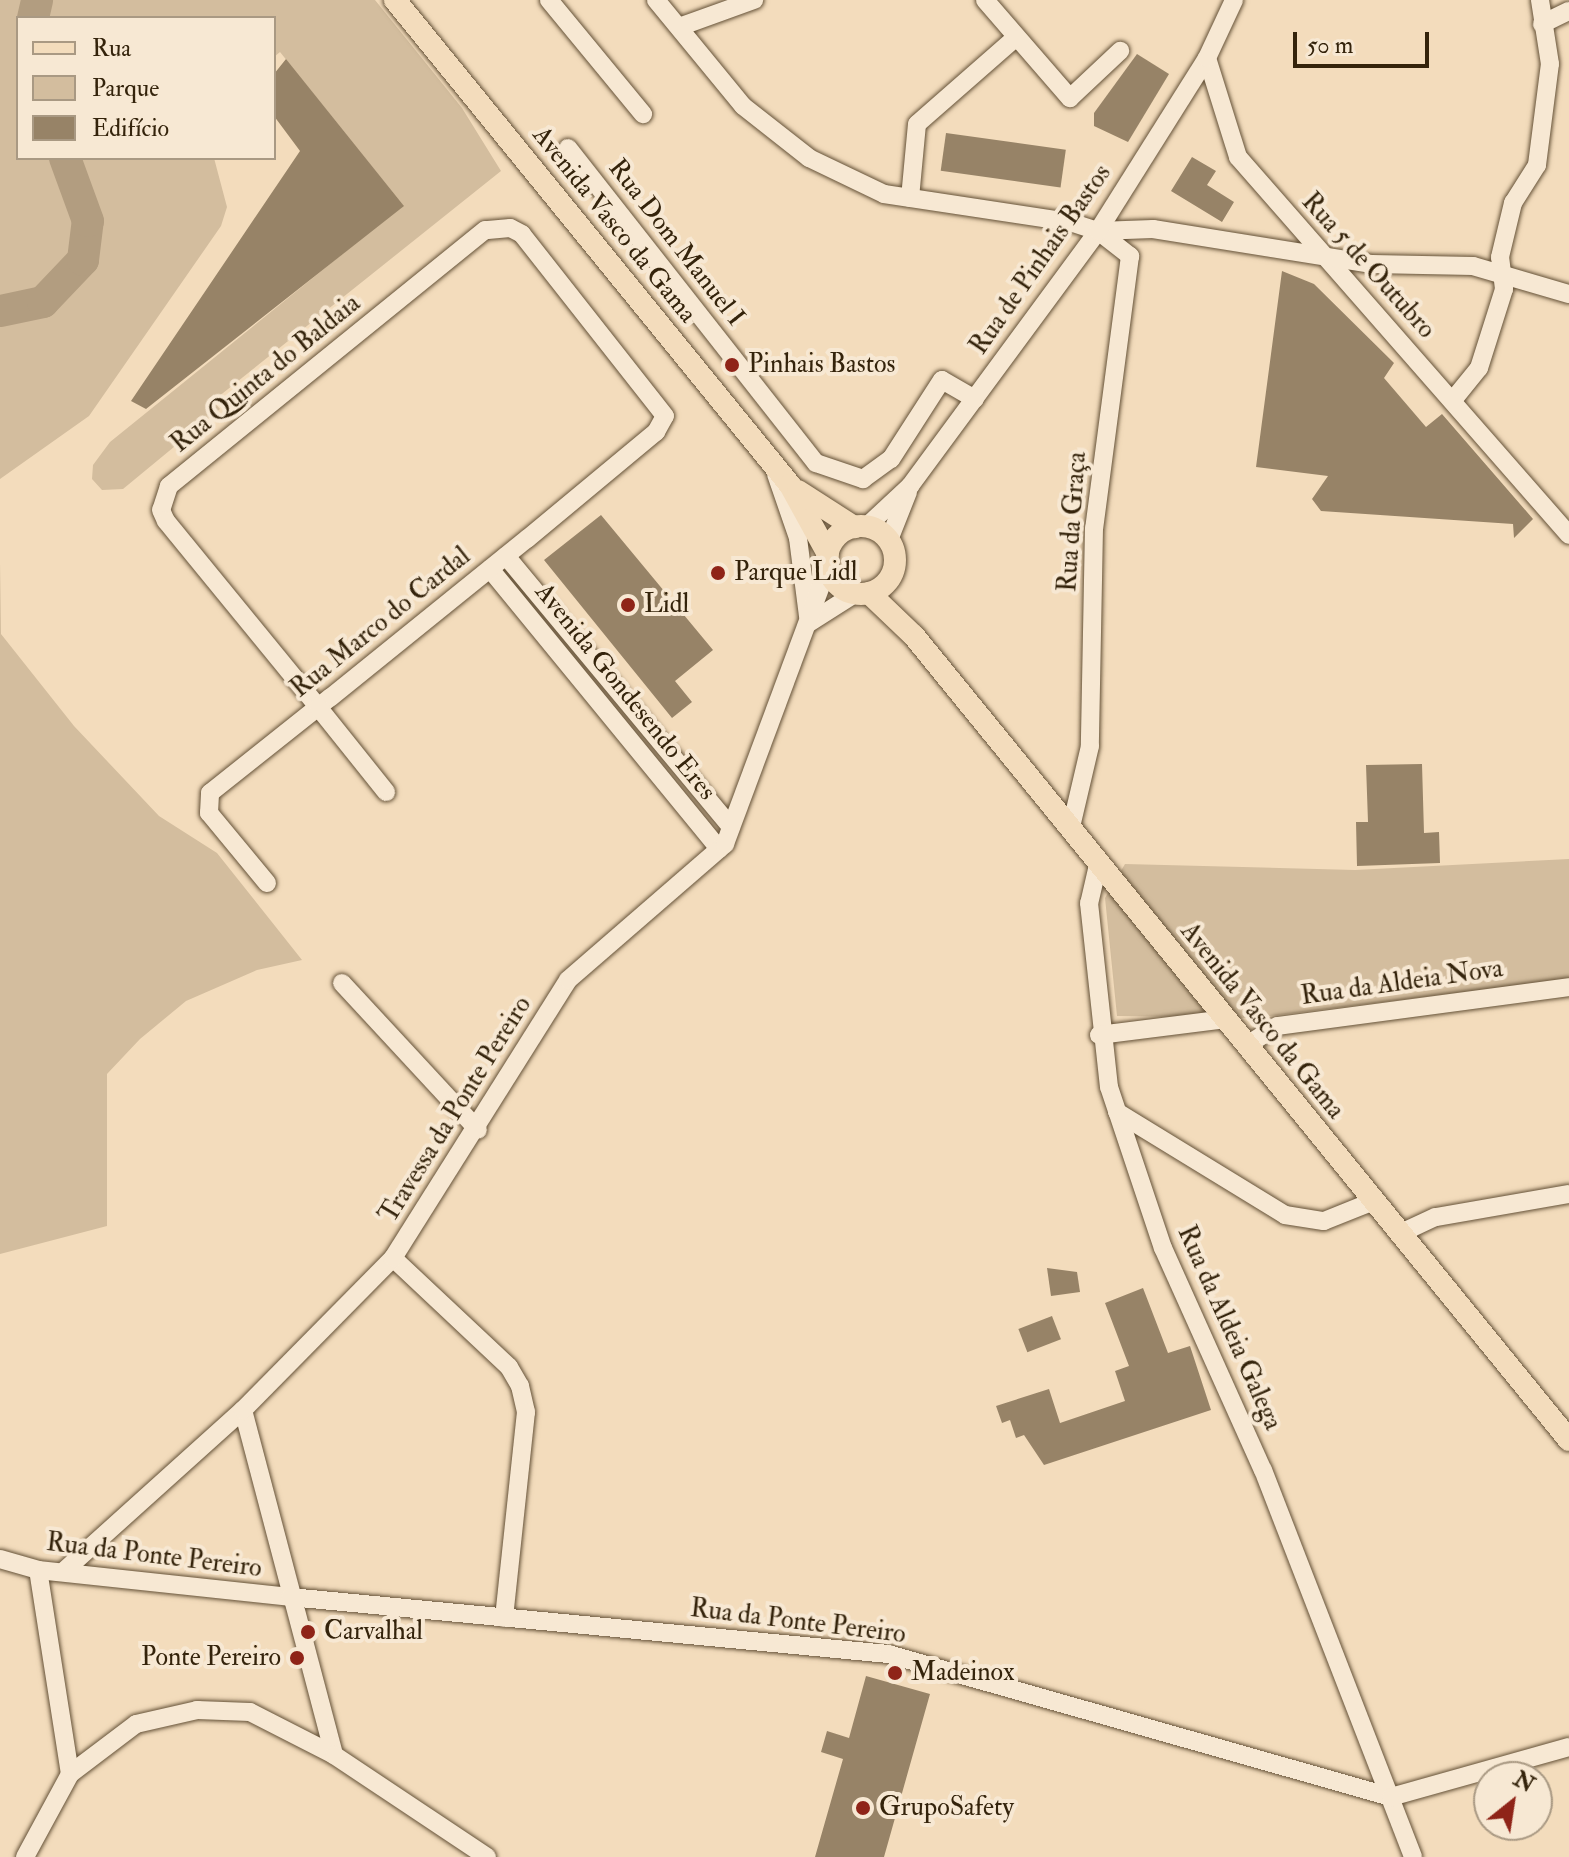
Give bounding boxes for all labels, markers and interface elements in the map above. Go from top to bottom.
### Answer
legend [16,16,276,160]
scale bar [1297,16,1433,66]
text: 50 m [1307,30,1353,61]
text: Rua [92,33,131,64]
text: Parque [92,73,159,104]
text: Edifício [92,113,169,144]
street label: Avenida Vasco da Gama [525,121,703,329]
street label: Rua Dom Manuel I [601,153,751,333]
street label: Rua de Pinhais Bastos [964,159,1118,361]
street label: Rua 5 de Outubro [1294,187,1442,345]
street label: Rua Quinta do Baldaia [165,288,367,460]
place label: Pinhais Bastos [748,349,895,381]
marker: Pinhais Bastos [723,356,741,374]
street label: Rua da Graça [1053,451,1093,593]
street label: Rua Marco do Cardal [285,541,477,705]
place label: Parque Lidl [734,557,857,589]
marker: Parque Lidl [709,564,727,582]
street label: Avenida Gondesendo Eres [528,577,722,807]
place label: Lidl [644,589,689,621]
marker: Lidl [619,596,637,614]
street label: Avenida Vasco da Gama [1173,917,1351,1125]
street label: Rua da Aldeia Nova [1299,953,1505,1013]
street label: Travessa da Ponte Pereiro [374,991,538,1229]
street label: Rua da Aldeia Galega [1170,1221,1288,1435]
street label: Rua da Ponte Pereiro [44,1527,264,1585]
street label: Rua da Ponte Pereiro [688,1593,908,1651]
place label: Carvalhal [324,1616,423,1648]
marker: Carvalhal [299,1623,317,1641]
place label: Ponte Pereiro [141,1642,281,1674]
marker: Ponte Pereiro [288,1649,306,1667]
place label: Madeinox [911,1657,1014,1689]
marker: Madeinox [886,1664,904,1682]
north arrow [1473,1761,1553,1841]
text: N [1508,1765,1540,1799]
place label: GrupoSafety [879,1792,1014,1824]
marker: GrupoSafety [854,1799,872,1817]

